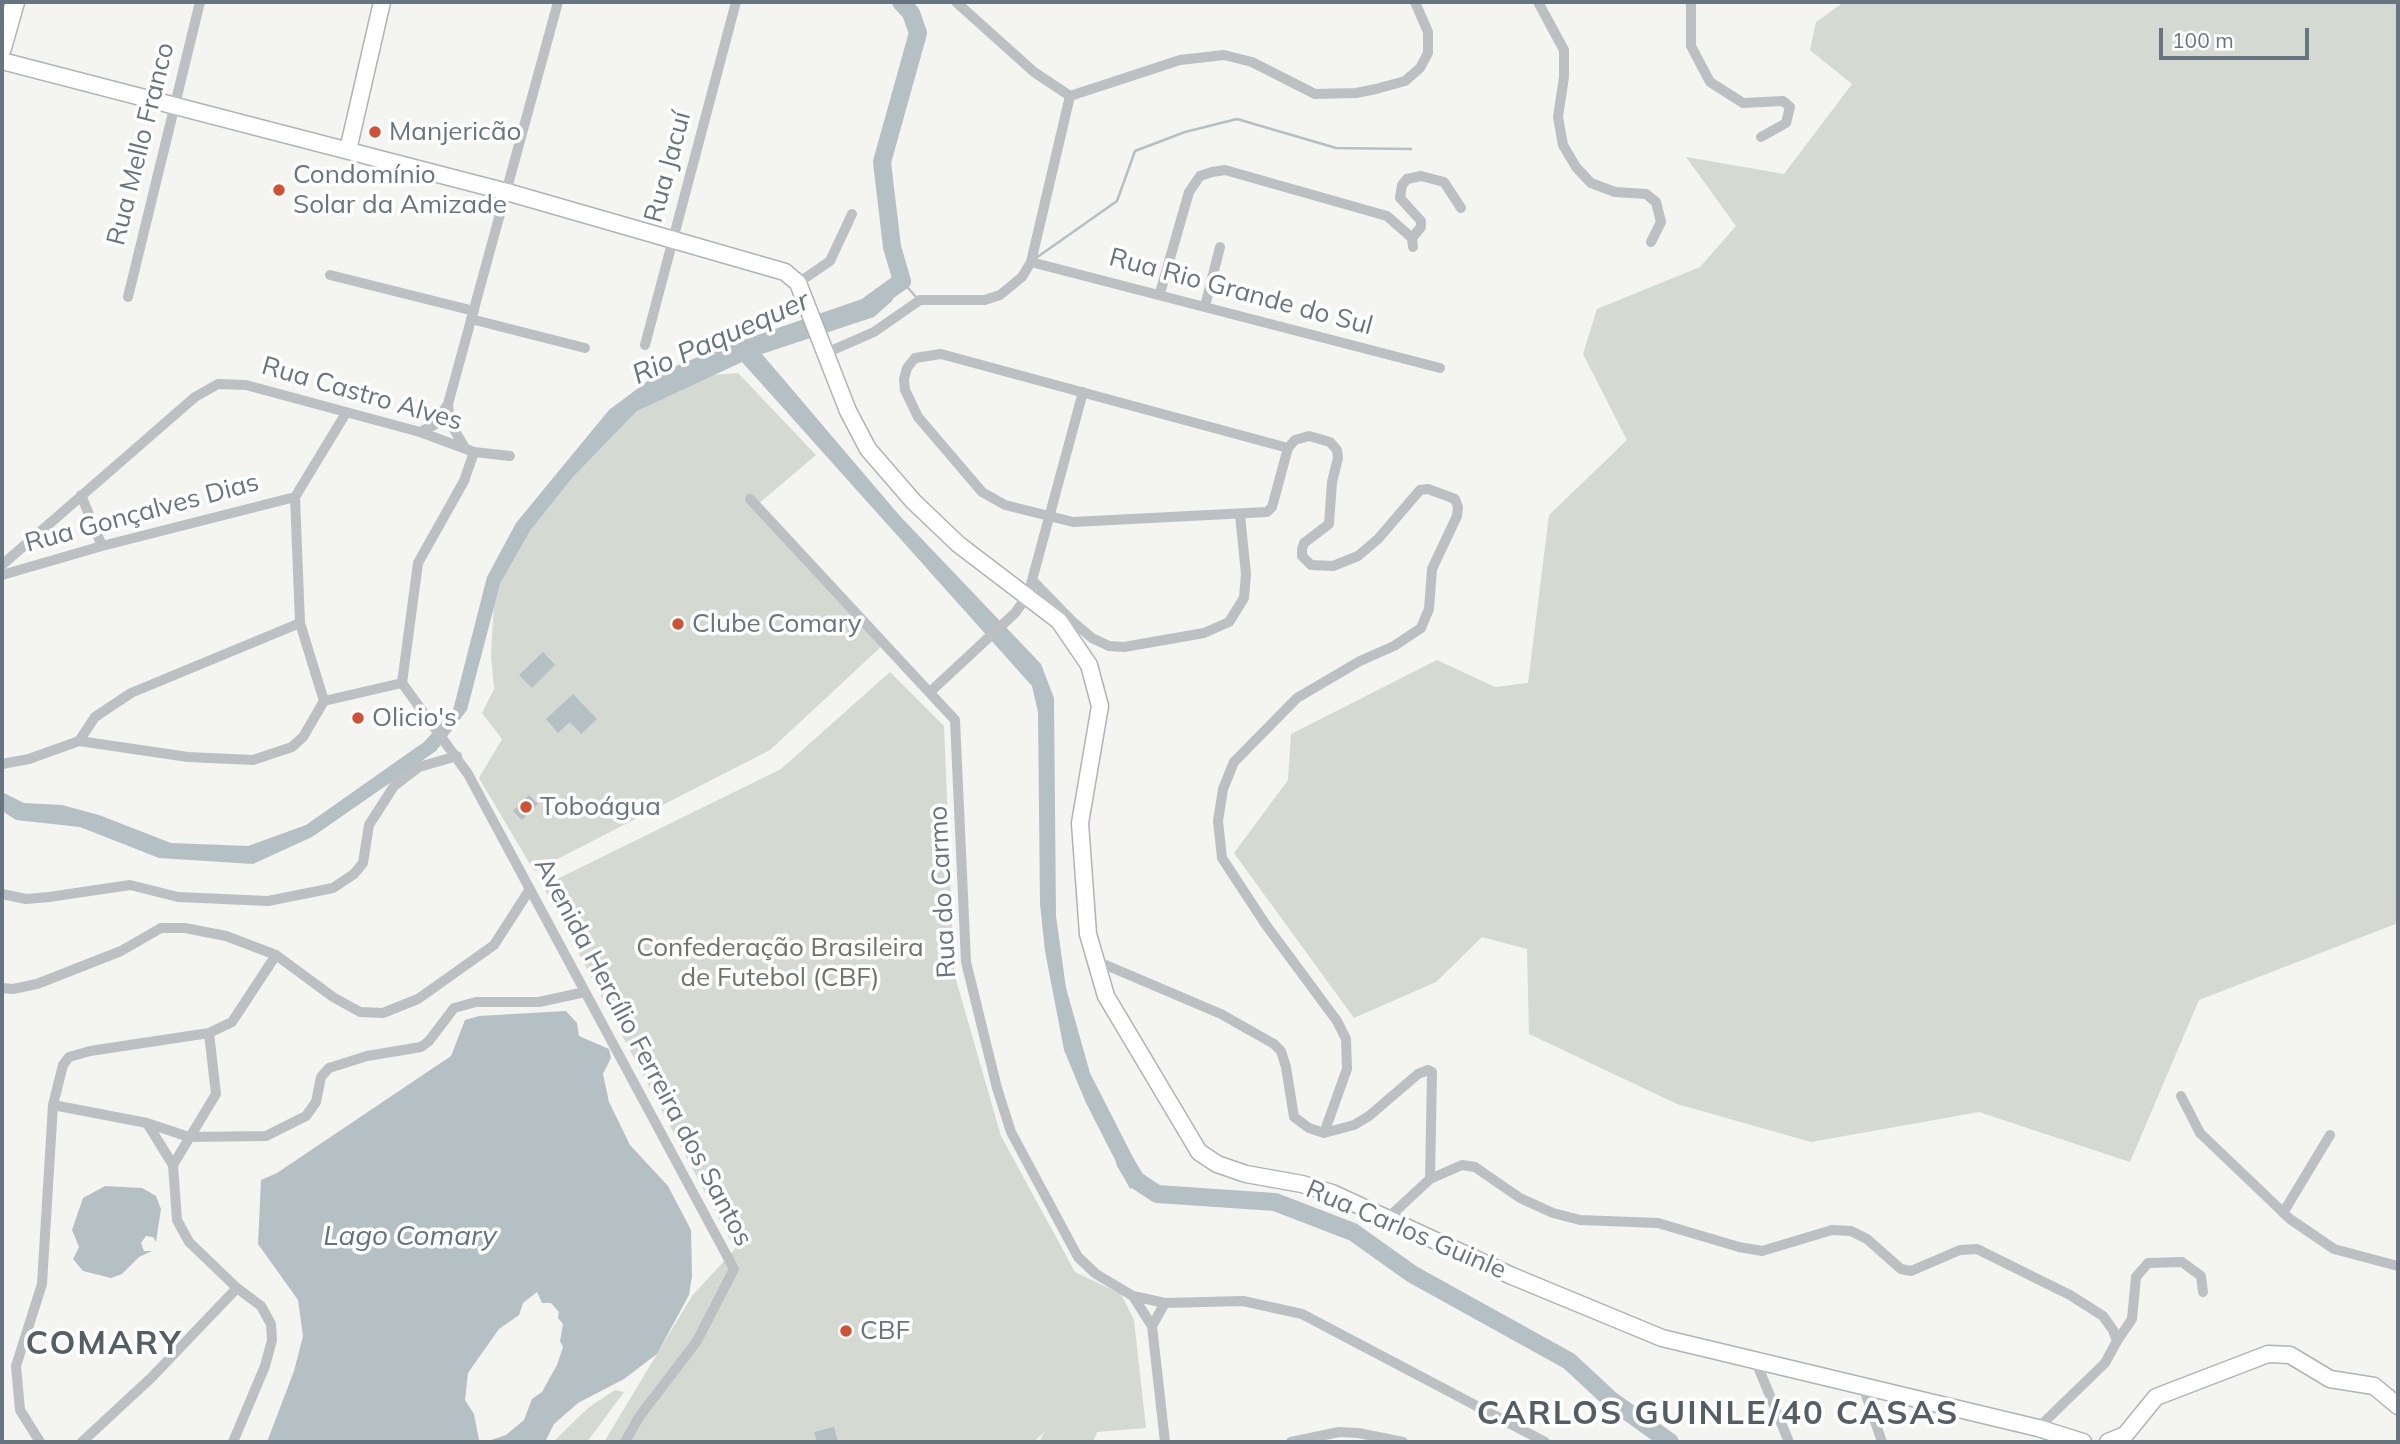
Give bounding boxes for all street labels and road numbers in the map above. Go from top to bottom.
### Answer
street label: Rua Mello Franco [101,39,181,249]
street label: Rua Jacuí [638,108,698,226]
street label: Rua Rio Grande do Sul [1106,242,1376,342]
street label: Rua Castro Alves [258,350,466,438]
street label: Rua Gonçalves Dias [22,467,262,559]
street label: Rua do Carmo [923,805,963,979]
street label: Avenida Hercílio Ferreira dos Santos [527,853,759,1251]
street label: Rua Carlos Guinle [1301,1174,1511,1286]

